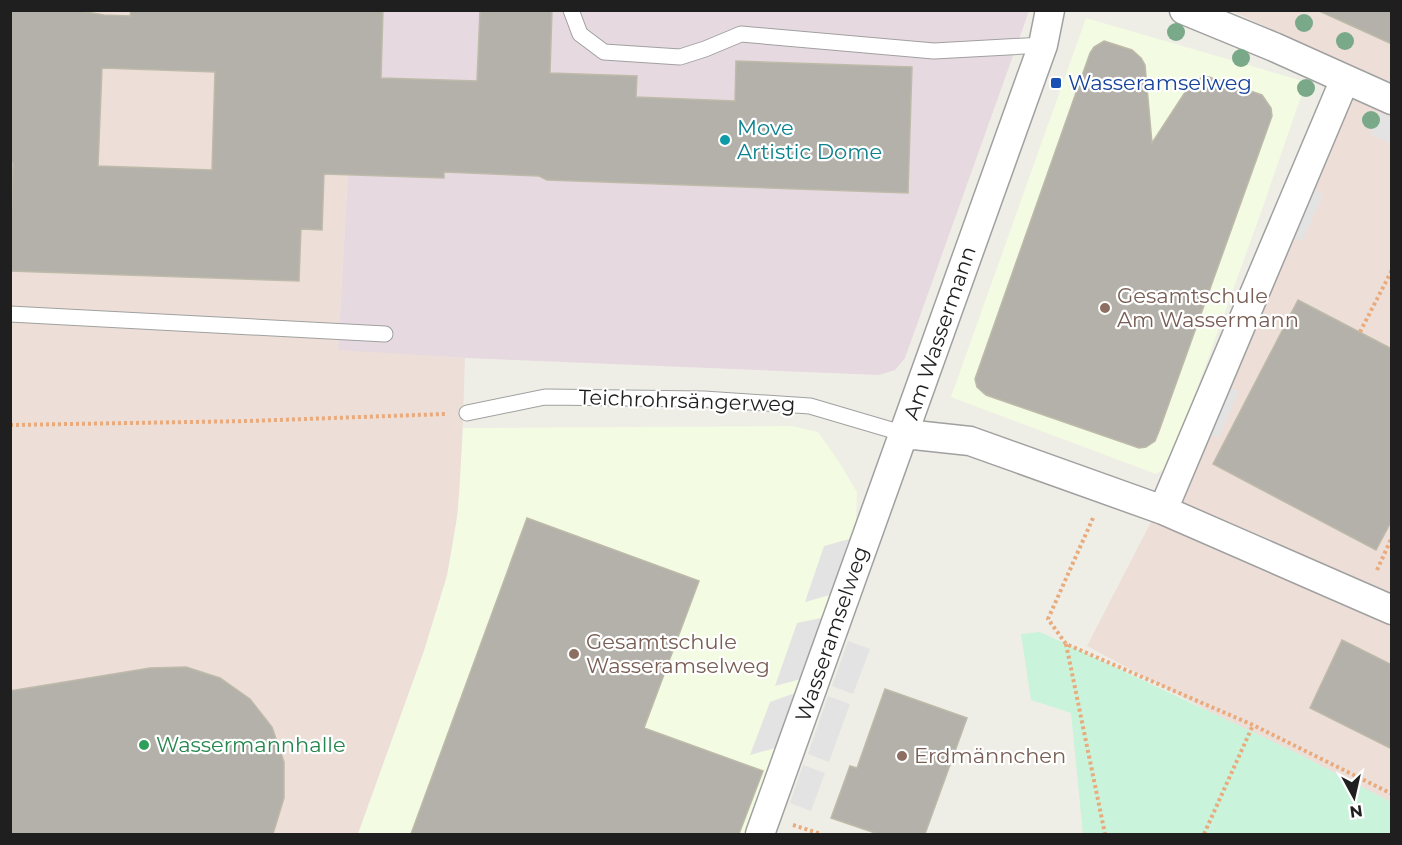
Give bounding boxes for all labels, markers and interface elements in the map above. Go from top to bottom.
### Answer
place label: Wasseramselweg [1068,70,1252,95]
marker: Wasseramselweg [1049,76,1063,90]
place label: Move Artistic Dome [737,115,882,164]
marker: Move Artistic Dome [718,133,732,147]
street label: Am Wassermann [898,243,981,423]
place label: Gesamtschule Am Wassermann [1117,283,1299,332]
marker: Gesamtschule Am Wassermann [1098,301,1112,315]
street label: Teichrohrsängerweg [578,384,796,417]
street label: Wasseramselweg [790,543,873,725]
place label: Gesamtschule Wasseramselweg [586,629,770,678]
marker: Gesamtschule Wasseramselweg [567,647,581,661]
place label: Wassermannhalle [156,732,346,757]
marker: Wassermannhalle [137,738,151,752]
place label: Erdmännchen [914,743,1066,768]
marker: Erdmännchen [895,749,909,763]
north arrow [1324,767,1384,827]
text: N [1348,801,1364,822]

